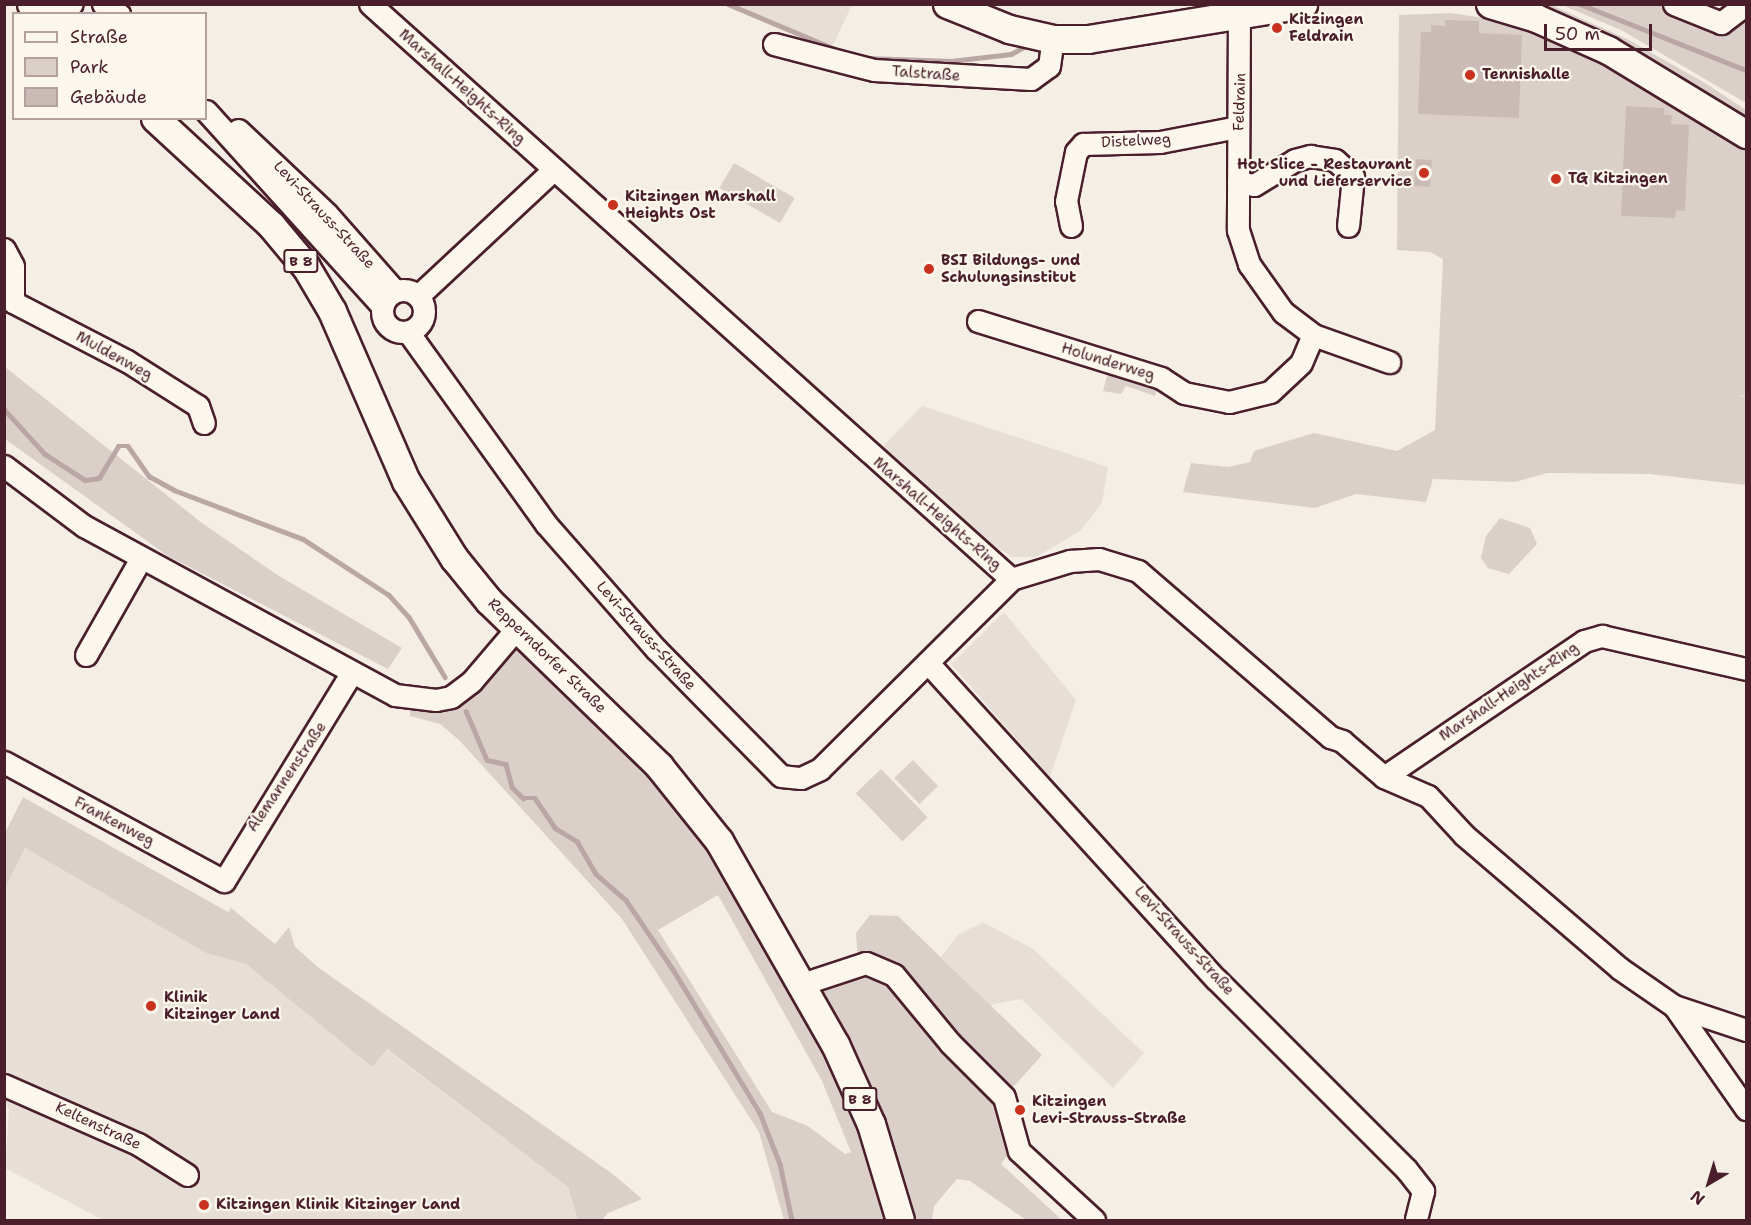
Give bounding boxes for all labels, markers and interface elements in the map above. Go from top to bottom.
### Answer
place label: Kitzingen Feldrain [1289,10,1363,45]
legend [12,12,207,120]
scale bar [1547,12,1655,50]
marker: Kitzingen Feldrain [1270,21,1284,35]
text: 50 m [1555,22,1600,46]
text: Straße [70,25,128,49]
street label: Marshall-Heights-Ring [395,25,529,149]
text: Park [70,55,109,79]
street label: Talstraße [891,63,961,85]
place label: Tennishalle [1482,66,1570,84]
marker: Tennishalle [1463,68,1477,82]
street label: Feldrain [1230,73,1250,131]
text: Gebäude [70,85,147,109]
street label: Distelweg [1101,130,1171,152]
place label: Hot Slice - Restaurant und Lieferservice [1237,155,1412,190]
street label: Levi-Strauss-Straße [269,157,379,273]
marker: Hot Slice - Restaurant und Lieferservice [1417,166,1431,180]
place label: TG Kitzingen [1568,170,1668,188]
marker: TG Kitzingen [1549,172,1563,186]
place label: Kitzingen Marshall Heights Ost [625,187,776,222]
marker: Kitzingen Marshall Heights Ost [606,198,620,212]
road number: B 8 [283,250,319,272]
place label: BSI Bildungs- und Schulungsinstitut [941,251,1080,286]
marker: BSI Bildungs- und Schulungsinstitut [922,262,936,276]
street label: Muldenweg [73,328,155,384]
street label: Holunderweg [1059,339,1157,385]
street label: Marshall-Heights-Ring [869,453,1005,575]
street label: Levi-Strauss-Straße [592,578,700,694]
street label: Repperndorfer Straße [484,595,610,717]
street label: Marshall-Heights-Ring [1436,639,1582,745]
street label: Alemannenstraße [244,719,330,835]
street label: Frankenweg [71,793,157,851]
street label: Levi-Strauss-Straße [1130,883,1238,999]
place label: Klinik Kitzinger Land [164,988,280,1023]
marker: Klinik Kitzinger Land [142,997,160,1015]
road number: B 8 [842,1088,878,1110]
place label: Kitzingen Levi-Strauss-Straße [1032,1092,1186,1127]
street label: Keltenstraße [52,1098,144,1154]
marker: Kitzingen Levi-Strauss-Straße [1013,1103,1027,1117]
north arrow [1679,1153,1739,1213]
text: N [1686,1185,1709,1210]
place label: Kitzingen Klinik Kitzinger Land [216,1196,460,1214]
marker: Kitzingen Klinik Kitzinger Land [197,1198,211,1212]

